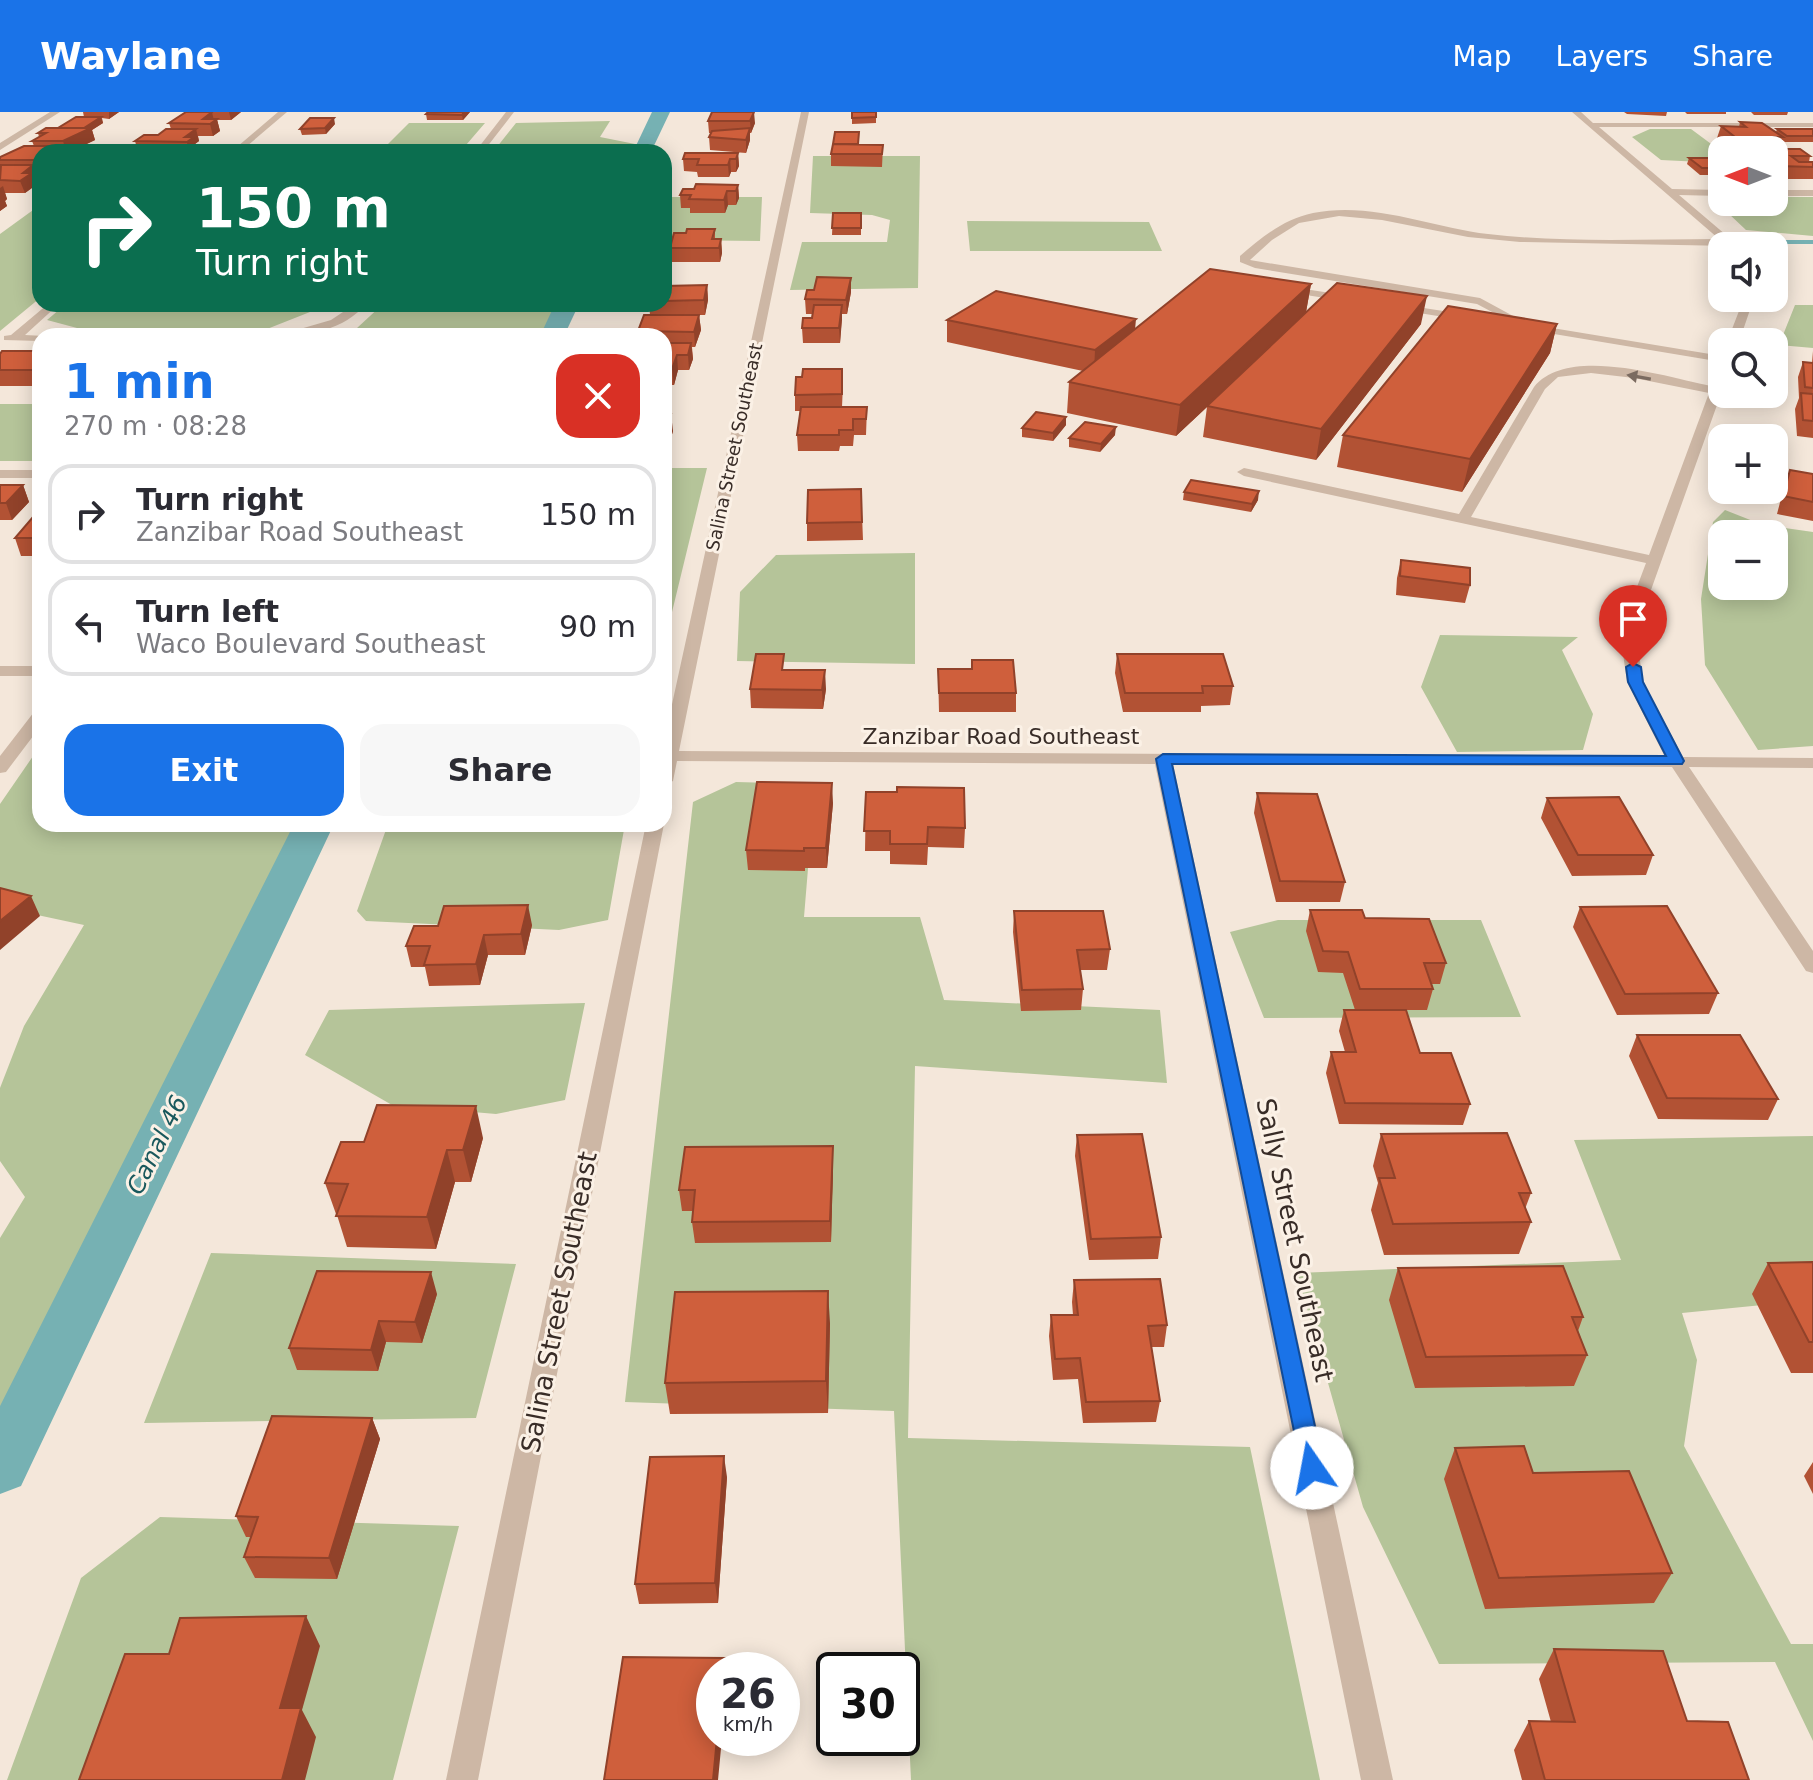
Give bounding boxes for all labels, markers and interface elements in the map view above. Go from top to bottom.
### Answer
text: Waylane [40,34,221,78]
text: Map [1452,40,1512,73]
text: Layers [1556,40,1648,73]
text: Share [1692,40,1773,73]
north arrow [1708,136,1788,216]
map controls [1708,136,1788,600]
text: 150 m [196,175,391,240]
icon: right [64,176,168,280]
button: sound [1708,232,1788,312]
text: Turn right [196,242,368,283]
button: search [1708,328,1788,408]
street label: Salina Street Southeast [702,341,766,553]
text: 1 min [64,353,215,409]
button: close [556,354,640,438]
one-way arrow [1626,370,1651,382]
text: 270 m · 08:28 [64,411,247,441]
button: + [1708,424,1788,504]
text: Turn right [136,482,303,517]
icon: right [68,492,112,536]
text: 150 m [540,497,636,532]
text: Zanzibar Road Southeast [136,517,463,547]
button: − [1708,520,1788,600]
pin [1599,585,1667,667]
text: Turn left [136,594,279,629]
icon: arrive [1611,597,1655,641]
icon: left [68,604,112,648]
text: 90 m [559,609,636,644]
text: Waco Boulevard Southeast [136,629,485,659]
button: Exit [64,724,344,816]
button: Share [360,724,640,816]
street label: Zanzibar Road Southeast [863,724,1140,749]
water label: Canal 46 [121,1091,193,1199]
street label: Sally Street Southeast [1250,1096,1340,1384]
street label: Salina Street Southeast [515,1149,603,1455]
position arrow [1270,1426,1354,1510]
speed limit sign: 30 [816,1652,920,1756]
text: 26 [720,1671,776,1717]
text: km/h [723,1712,773,1736]

